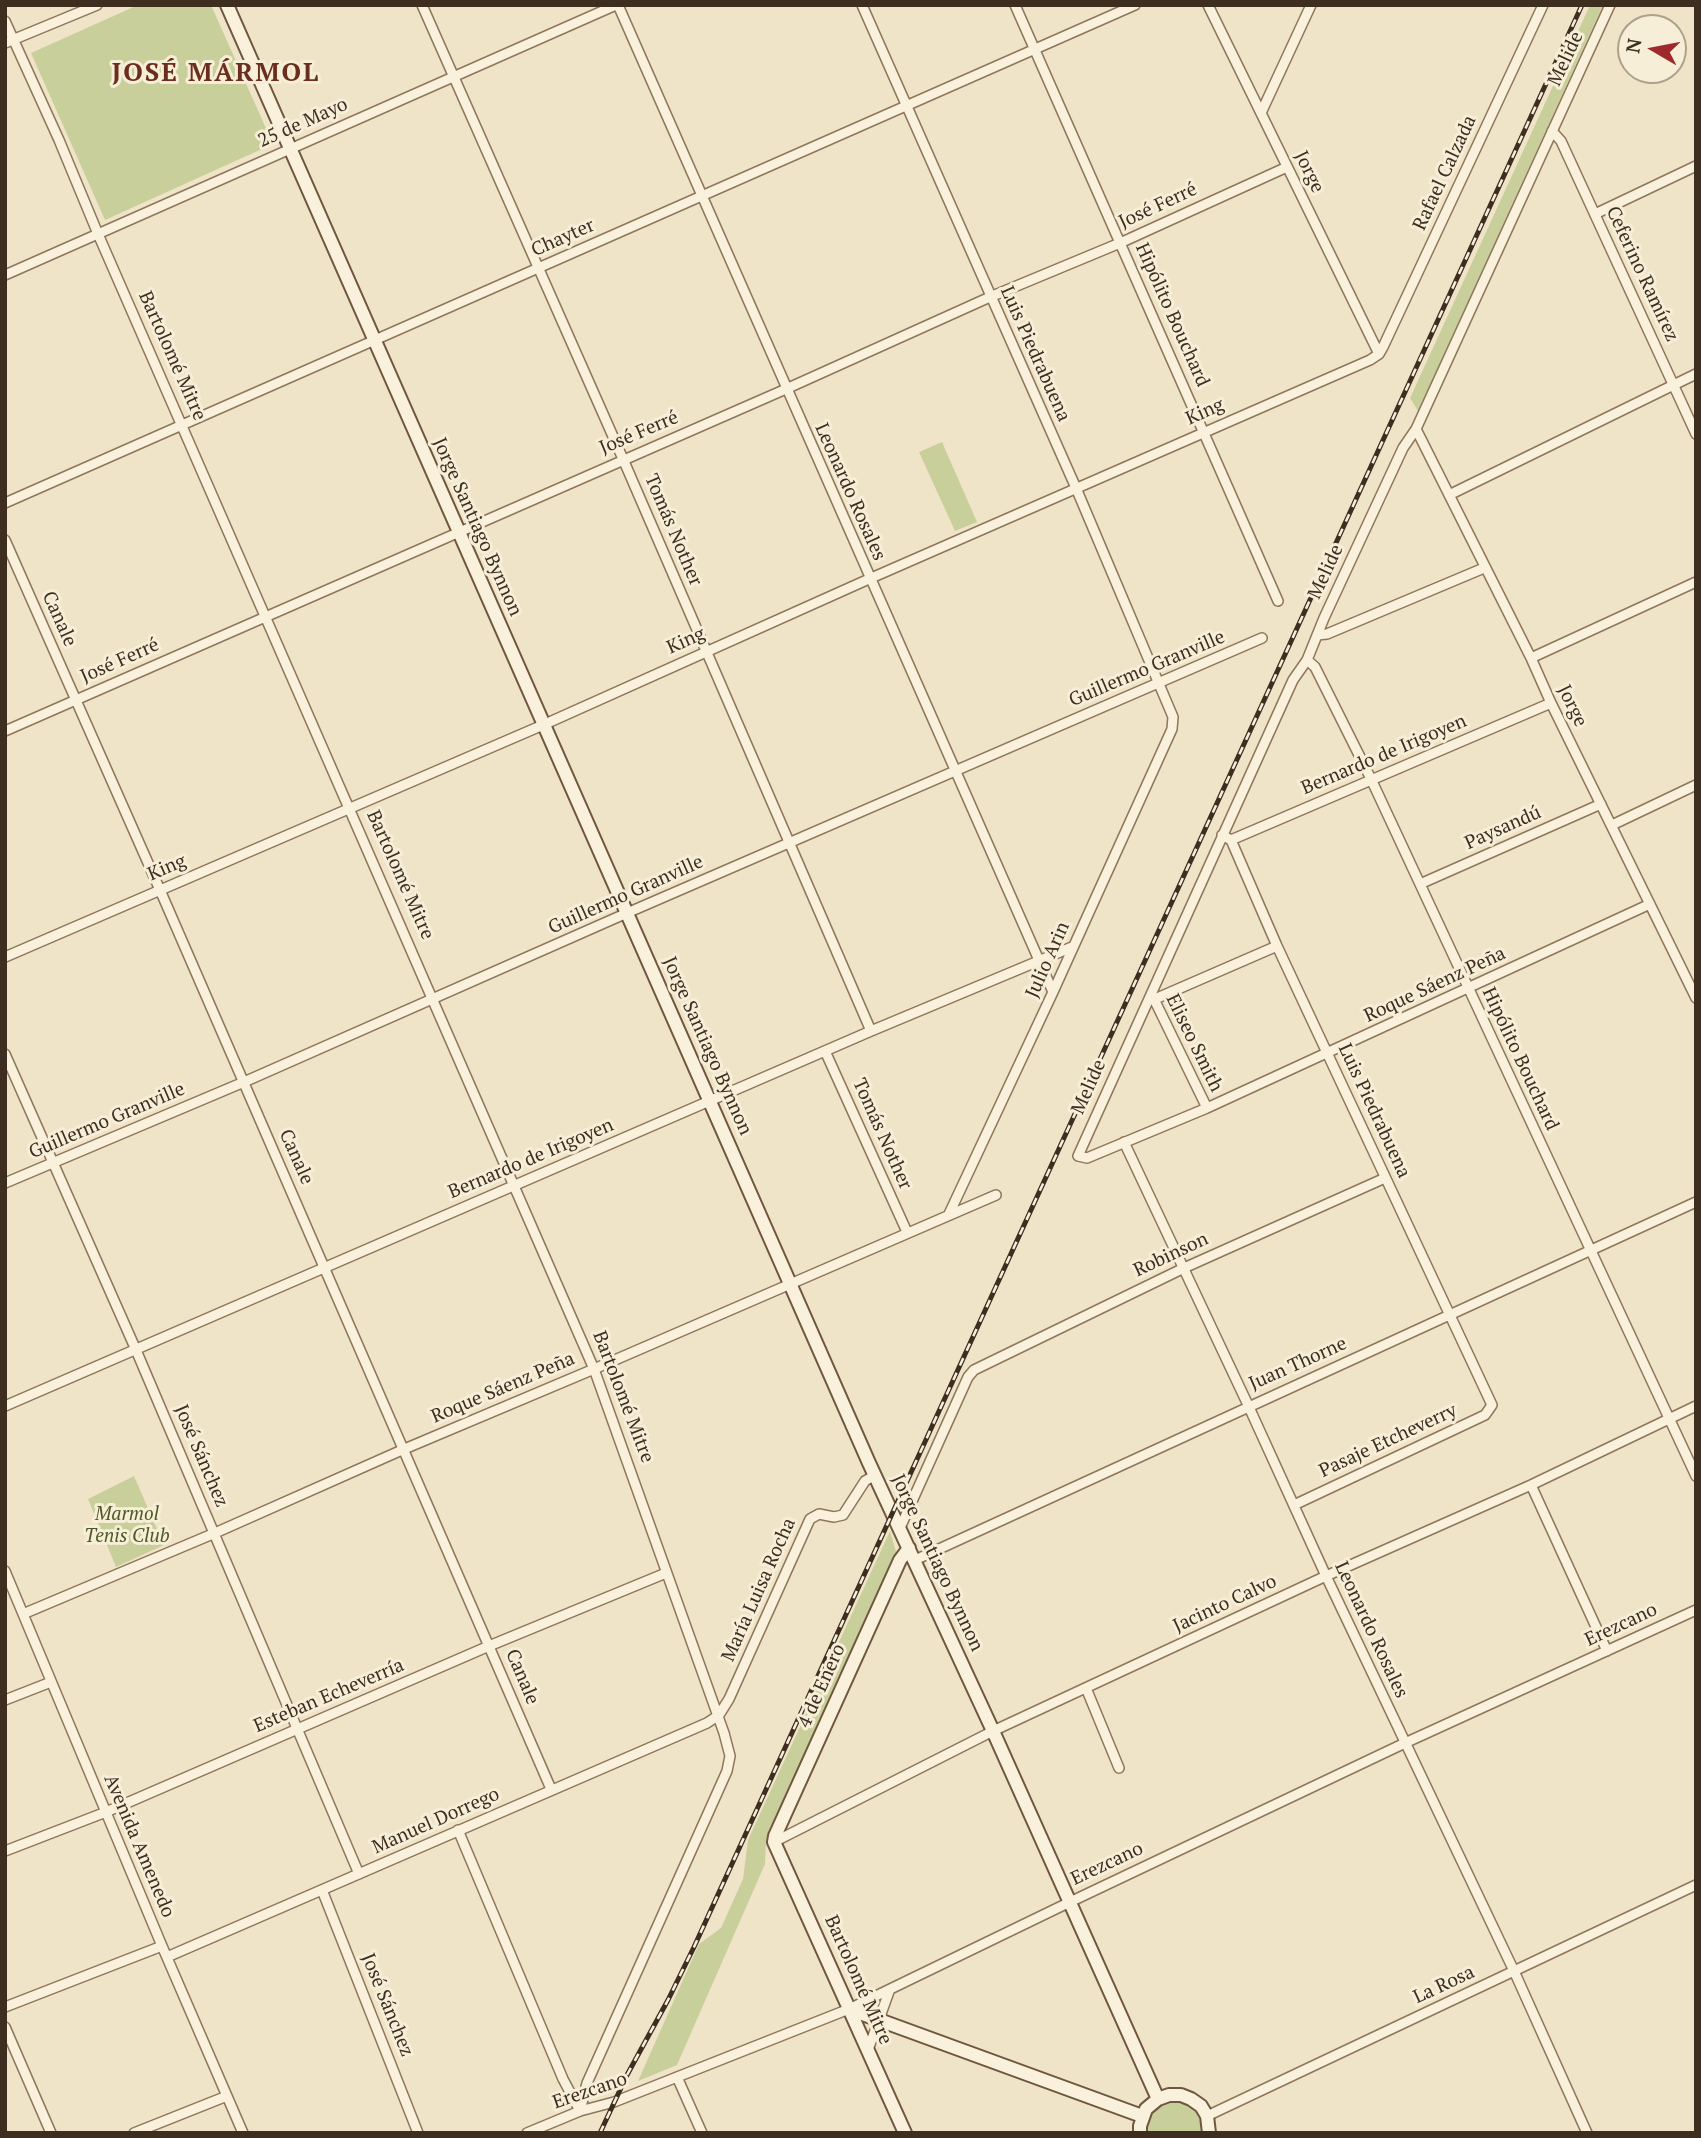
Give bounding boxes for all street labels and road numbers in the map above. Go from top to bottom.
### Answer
street label: Melide [1544,28,1588,90]
street label: 25 de Mayo [255,93,351,153]
street label: Rafael Calzada [1408,112,1482,234]
street label: Jorge [1289,147,1329,197]
street label: José Ferré [1115,178,1201,234]
street label: Ceferino Ramírez [1601,203,1683,345]
street label: Chayter [528,214,598,262]
street label: Hipólito Bouchard [1130,240,1214,390]
street label: Luis Piedrabuena [995,283,1075,425]
street label: Bartolomé Mitre [133,288,211,424]
street label: King [1182,394,1228,430]
street label: José Ferré [596,406,682,460]
street label: Leonardo Rosales [810,420,890,564]
street label: Jorge Santiago Bynnon [427,434,527,620]
street label: Tomás Nother [639,471,707,589]
street label: Melide [1304,541,1348,603]
street label: Canale [37,588,81,650]
street label: King [663,623,709,659]
street label: Guillermo Granville [1066,626,1228,712]
street label: José Ferré [77,634,163,688]
street label: Jorge [1552,681,1592,731]
street label: Bernardo de Irigoyen [1298,710,1470,800]
street label: Paysandú [1461,801,1545,855]
street label: Bartolomé Mitre [361,807,439,943]
street label: King [144,850,190,886]
street label: Guillermo Granville [545,851,707,939]
street label: Julio Arin [1021,918,1075,1002]
street label: Roque Sáenz Peña [1361,942,1509,1028]
street label: Jorge Santiago Bynnon [657,953,757,1139]
street label: Hipólito Bouchard [1477,984,1563,1134]
street label: Eliseo Smith [1161,990,1227,1096]
street label: Luis Piedrabuena [1333,1040,1415,1182]
street label: Melide [1067,1056,1111,1118]
street label: Tomás Nother [847,1075,917,1193]
street label: Guillermo Granville [26,1078,188,1164]
street label: Bernardo de Irigoyen [445,1114,617,1204]
street label: Canale [274,1126,318,1188]
street label: Robinson [1130,1228,1212,1282]
street label: Bartolomé Mitre [587,1328,659,1466]
street label: Juan Thorne [1246,1332,1350,1396]
street label: Roque Sáenz Peña [428,1348,578,1428]
street label: Pasaje Etcheverry [1316,1399,1460,1483]
street label: José Sánchez [169,1401,233,1511]
street label: Jorge Santiago Bynnon [886,1471,988,1655]
street label: María Luisa Rocha [717,1515,801,1665]
street label: Leonardo Rosales [1329,1558,1413,1702]
street label: Jacinto Calvo [1170,1570,1280,1638]
street label: Erezcano [1581,1598,1661,1652]
street label: 4 de Enero [793,1641,851,1731]
street label: Canale [500,1646,544,1708]
street label: Esteban Echeverría [251,1654,407,1738]
street label: Avenida Amenedo [99,1771,179,1921]
street label: Manuel Dorrego [369,1783,503,1859]
street label: Erezcano [1067,1837,1147,1891]
street label: Bartolomé Mitre [819,1912,897,2048]
street label: José Sánchez [356,1950,418,2060]
street label: La Rosa [1410,1961,1478,2009]
street label: Erezcano [550,2068,630,2114]

